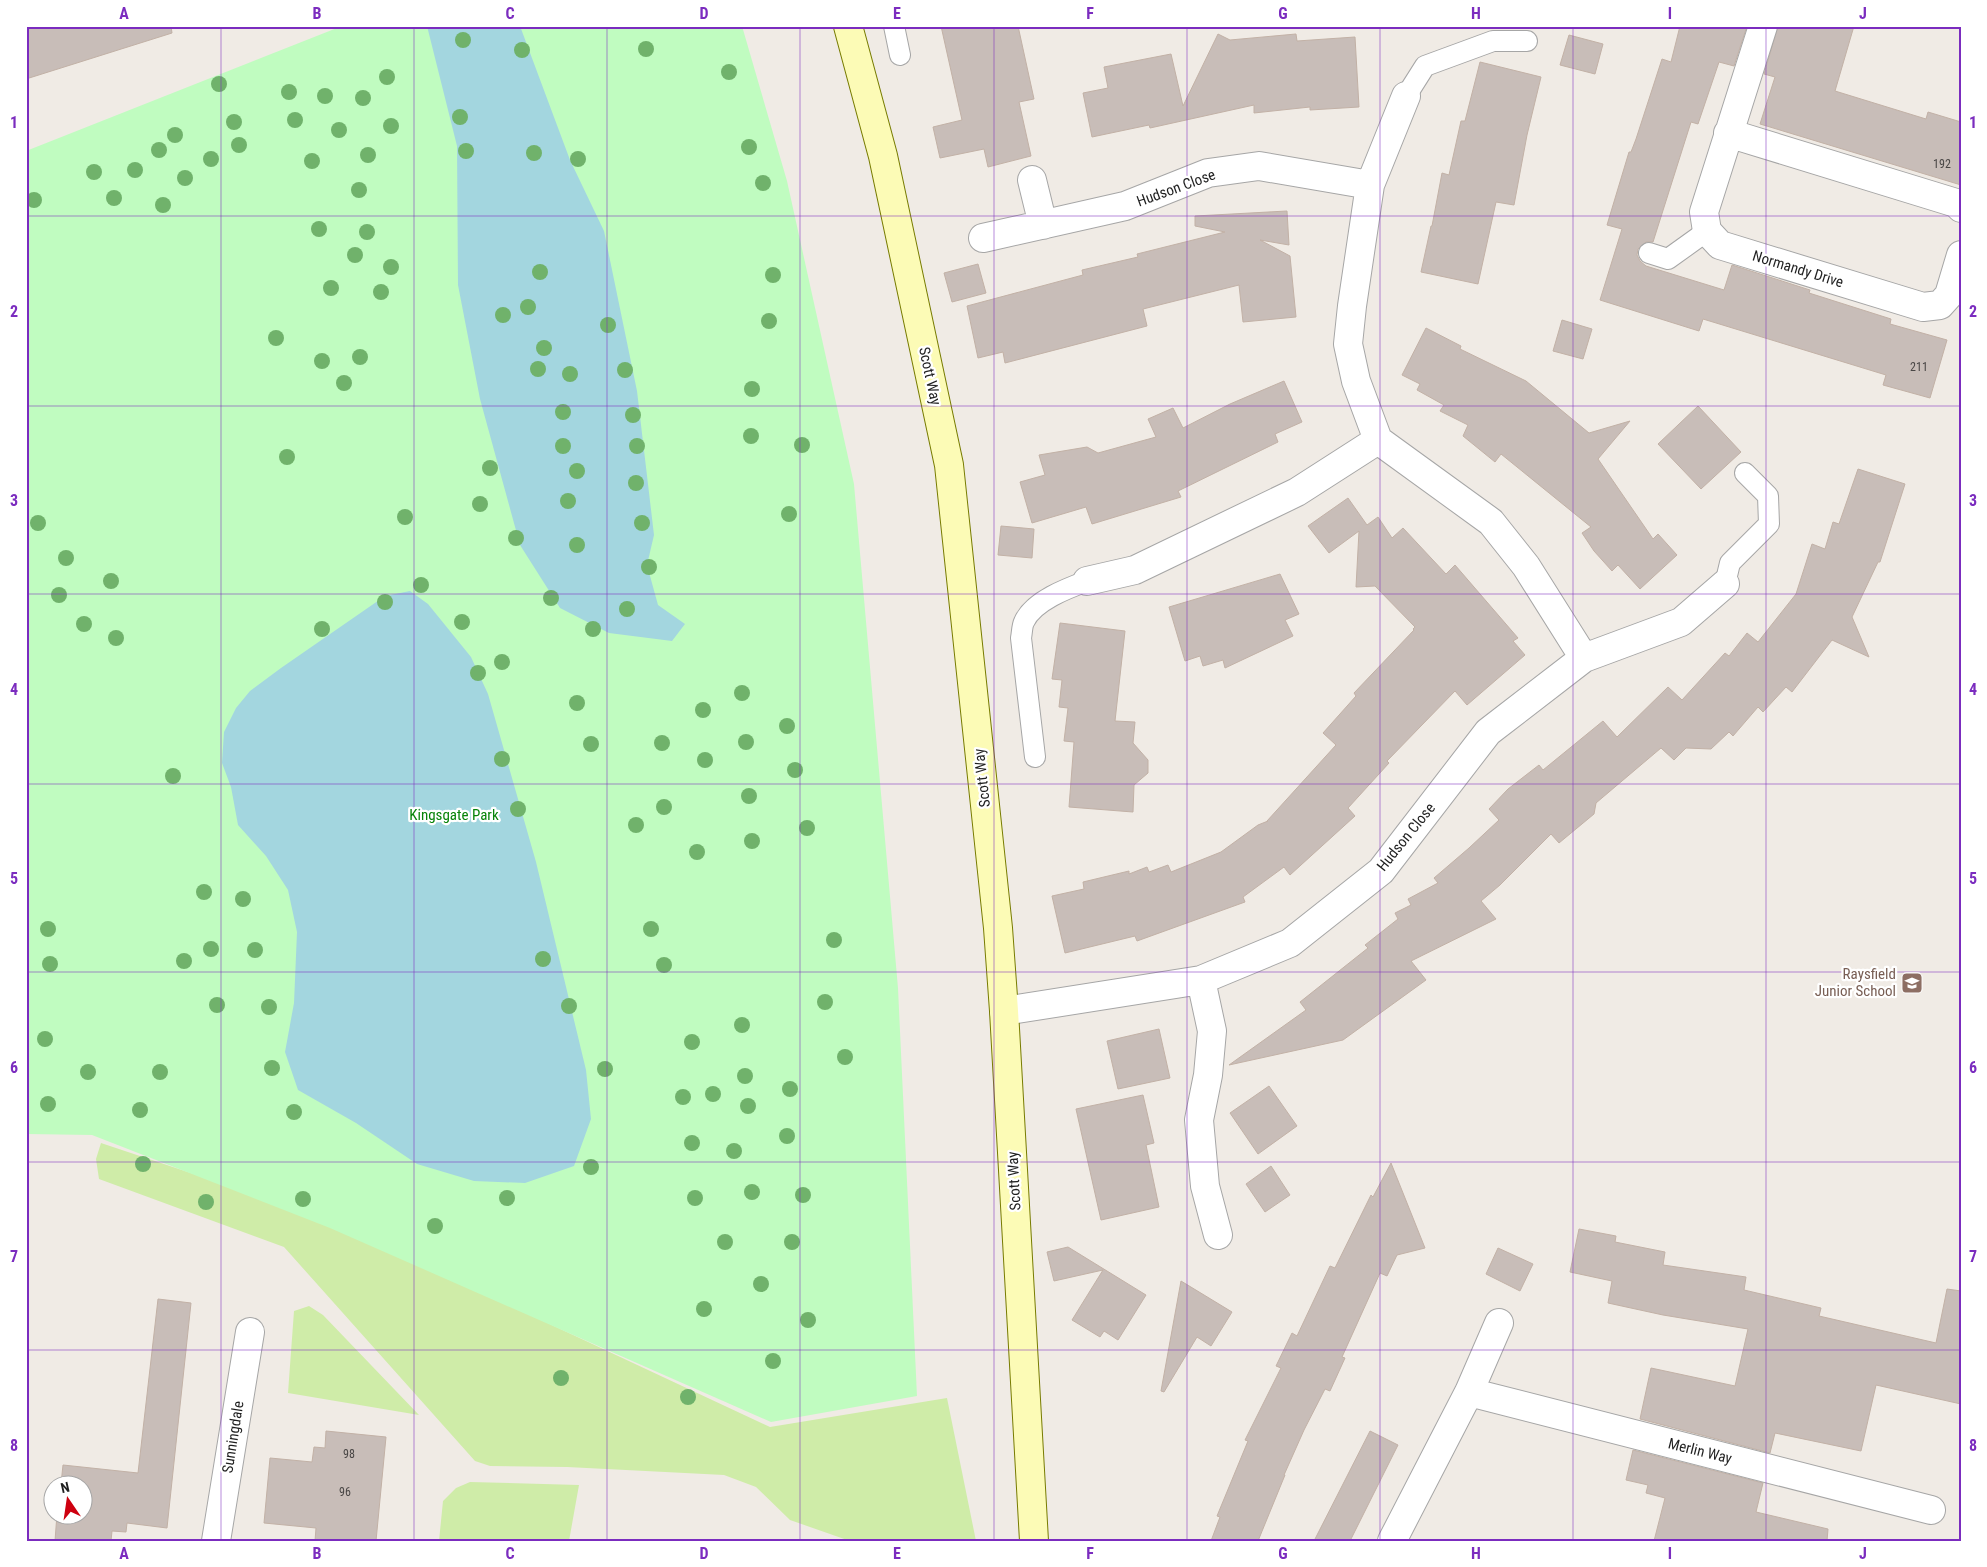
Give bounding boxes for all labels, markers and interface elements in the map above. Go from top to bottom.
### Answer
text: A [119,4,129,23]
text: B [313,4,322,23]
text: C [505,4,515,23]
text: D [699,4,709,23]
text: E [893,4,901,23]
text: F [1086,4,1094,23]
text: G [1278,4,1288,23]
text: H [1471,4,1481,23]
text: I [1668,4,1672,23]
text: J [1859,4,1867,23]
text: 1 [10,113,18,132]
text: 1 [1969,113,1977,132]
house number: 192 [1933,157,1951,171]
street label: Hudson Close [1134,165,1218,211]
street label: Normandy Drive [1750,247,1846,291]
text: 2 [10,302,18,321]
text: 2 [1969,302,1977,321]
street label: Scott Way [915,345,945,407]
house number: 211 [1910,360,1928,374]
text: 3 [10,491,18,510]
text: 3 [1969,491,1977,510]
text: 4 [10,680,18,699]
text: 4 [1969,680,1977,699]
street label: Scott Way [970,748,994,808]
street label: Hudson Close [1373,799,1439,875]
park label: Kingsgate Park [409,806,499,824]
text: 5 [10,869,18,888]
text: 5 [1969,869,1977,888]
place label: Raysfield Junior School [1815,965,1896,1000]
school or university icon: Raysfield Junior School [1900,971,1924,995]
text: 6 [10,1058,18,1077]
text: 6 [1969,1058,1977,1077]
street label: Scott Way [1003,1151,1025,1211]
text: 7 [10,1247,18,1266]
text: 7 [1969,1247,1977,1266]
street label: Sunningdale [218,1400,248,1474]
street label: Merlin Way [1666,1434,1734,1468]
text: 8 [10,1436,18,1455]
text: 8 [1969,1436,1977,1455]
house number: 98 [343,1447,355,1461]
north arrow [42,1474,92,1524]
text: N [59,1479,71,1496]
house number: 96 [339,1485,351,1499]
text: A [119,1544,129,1563]
text: B [313,1544,322,1563]
text: C [505,1544,515,1563]
text: D [699,1544,709,1563]
text: E [893,1544,901,1563]
text: F [1086,1544,1094,1563]
text: G [1278,1544,1288,1563]
text: H [1471,1544,1481,1563]
text: I [1668,1544,1672,1563]
text: J [1859,1544,1867,1563]

